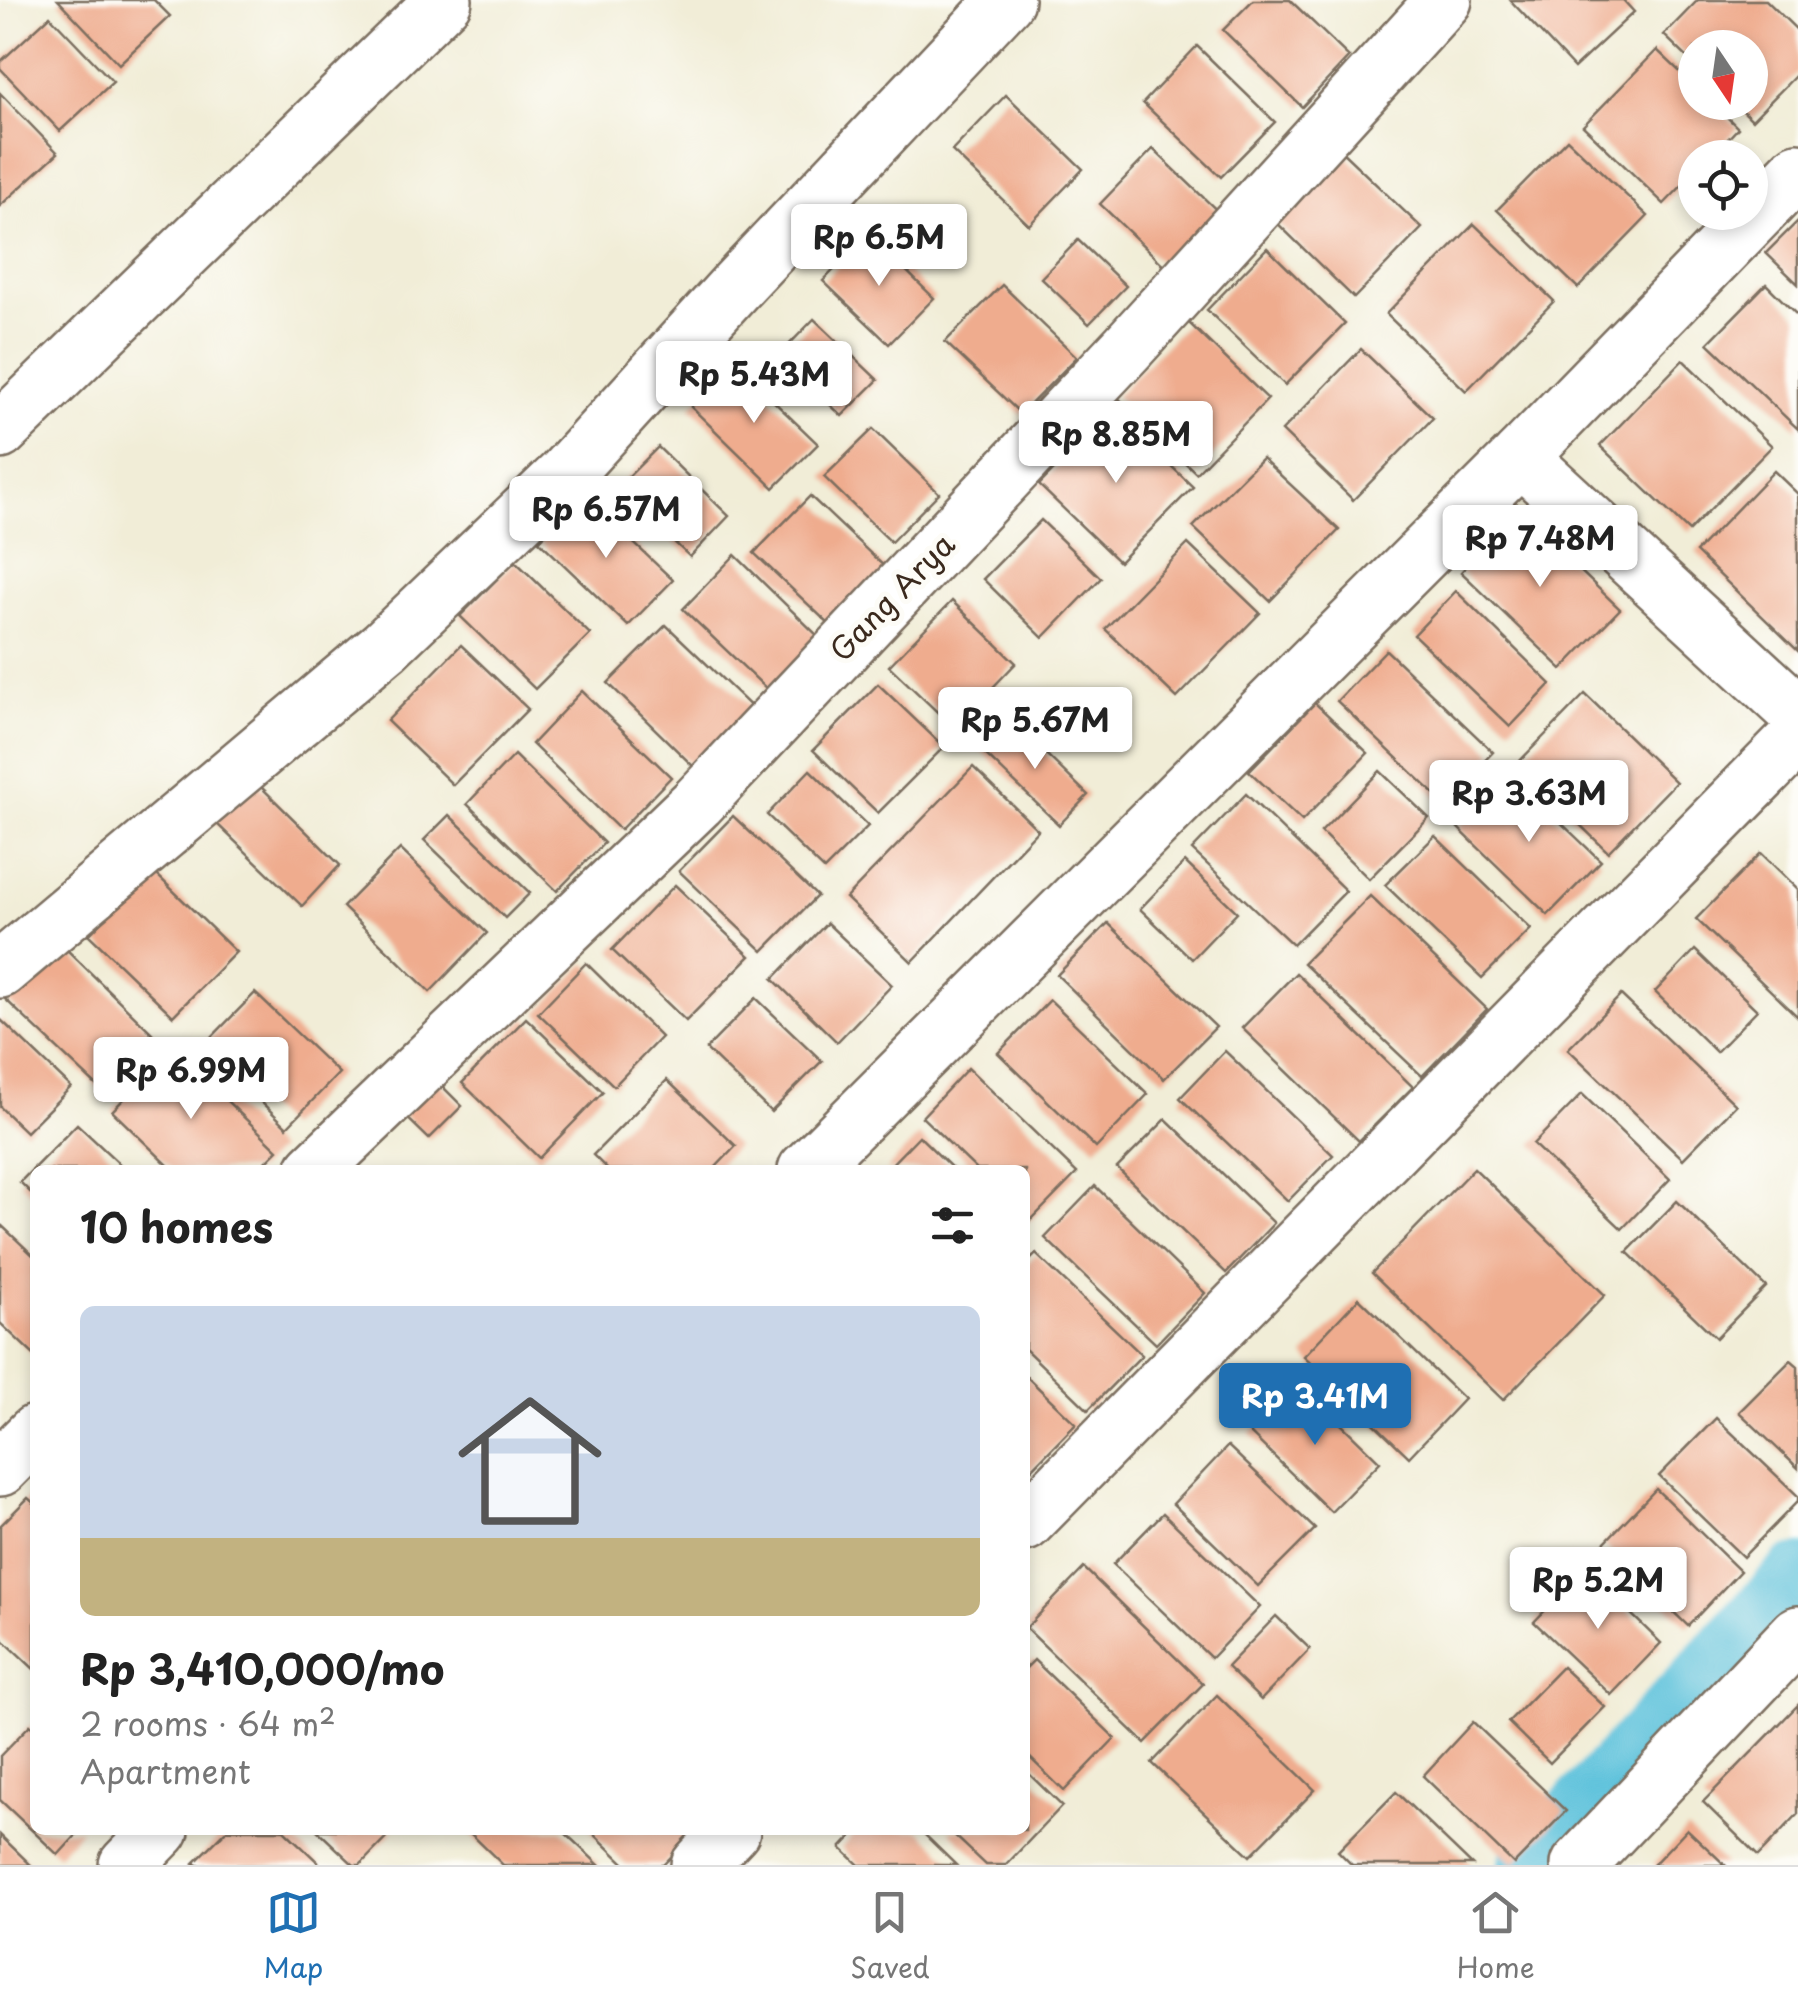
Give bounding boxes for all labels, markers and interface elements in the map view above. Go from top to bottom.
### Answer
north arrow [1678,30,1768,120]
map controls [1678,30,1768,230]
button: locate [1678,140,1768,230]
pin: Rp 6.5M [787,204,971,289]
text: Rp 6.5M [813,212,945,260]
pin: Rp 5.43M [651,341,857,426]
text: Rp 5.43M [678,349,830,397]
pin: Rp 8.85M [1013,401,1219,486]
text: Rp 8.85M [1041,409,1191,457]
pin: Rp 6.57M [503,476,709,561]
text: Rp 6.57M [531,484,681,532]
pin: Rp 7.48M [1437,505,1643,590]
text: Rp 7.48M [1465,513,1615,561]
street label: Gang Arya [818,522,964,671]
pin: Rp 5.67M [932,687,1138,772]
text: Rp 5.67M [960,695,1110,743]
pin: Rp 3.63M [1426,760,1632,845]
text: Rp 3.63M [1451,768,1607,816]
pin: Rp 6.99M [88,1037,294,1122]
text: Rp 6.99M [115,1045,267,1093]
text: 10 homes [80,1194,273,1257]
icon: filters [925,1198,980,1253]
pin: Rp 3.41M [1212,1363,1418,1448]
icon: home [440,1371,620,1551]
text: Rp 3.41M [1241,1371,1389,1419]
pin: Rp 5.2M [1506,1547,1690,1632]
text: Rp 5.2M [1532,1555,1664,1603]
text: Rp 3,410,000/mo [80,1636,445,1699]
text: 2 rooms · 64 m² [80,1699,336,1747]
text: Apartment [80,1747,251,1795]
tab: Map [263,1885,323,1988]
tab: Saved [850,1885,930,1988]
tab: Home [1457,1885,1535,1988]

